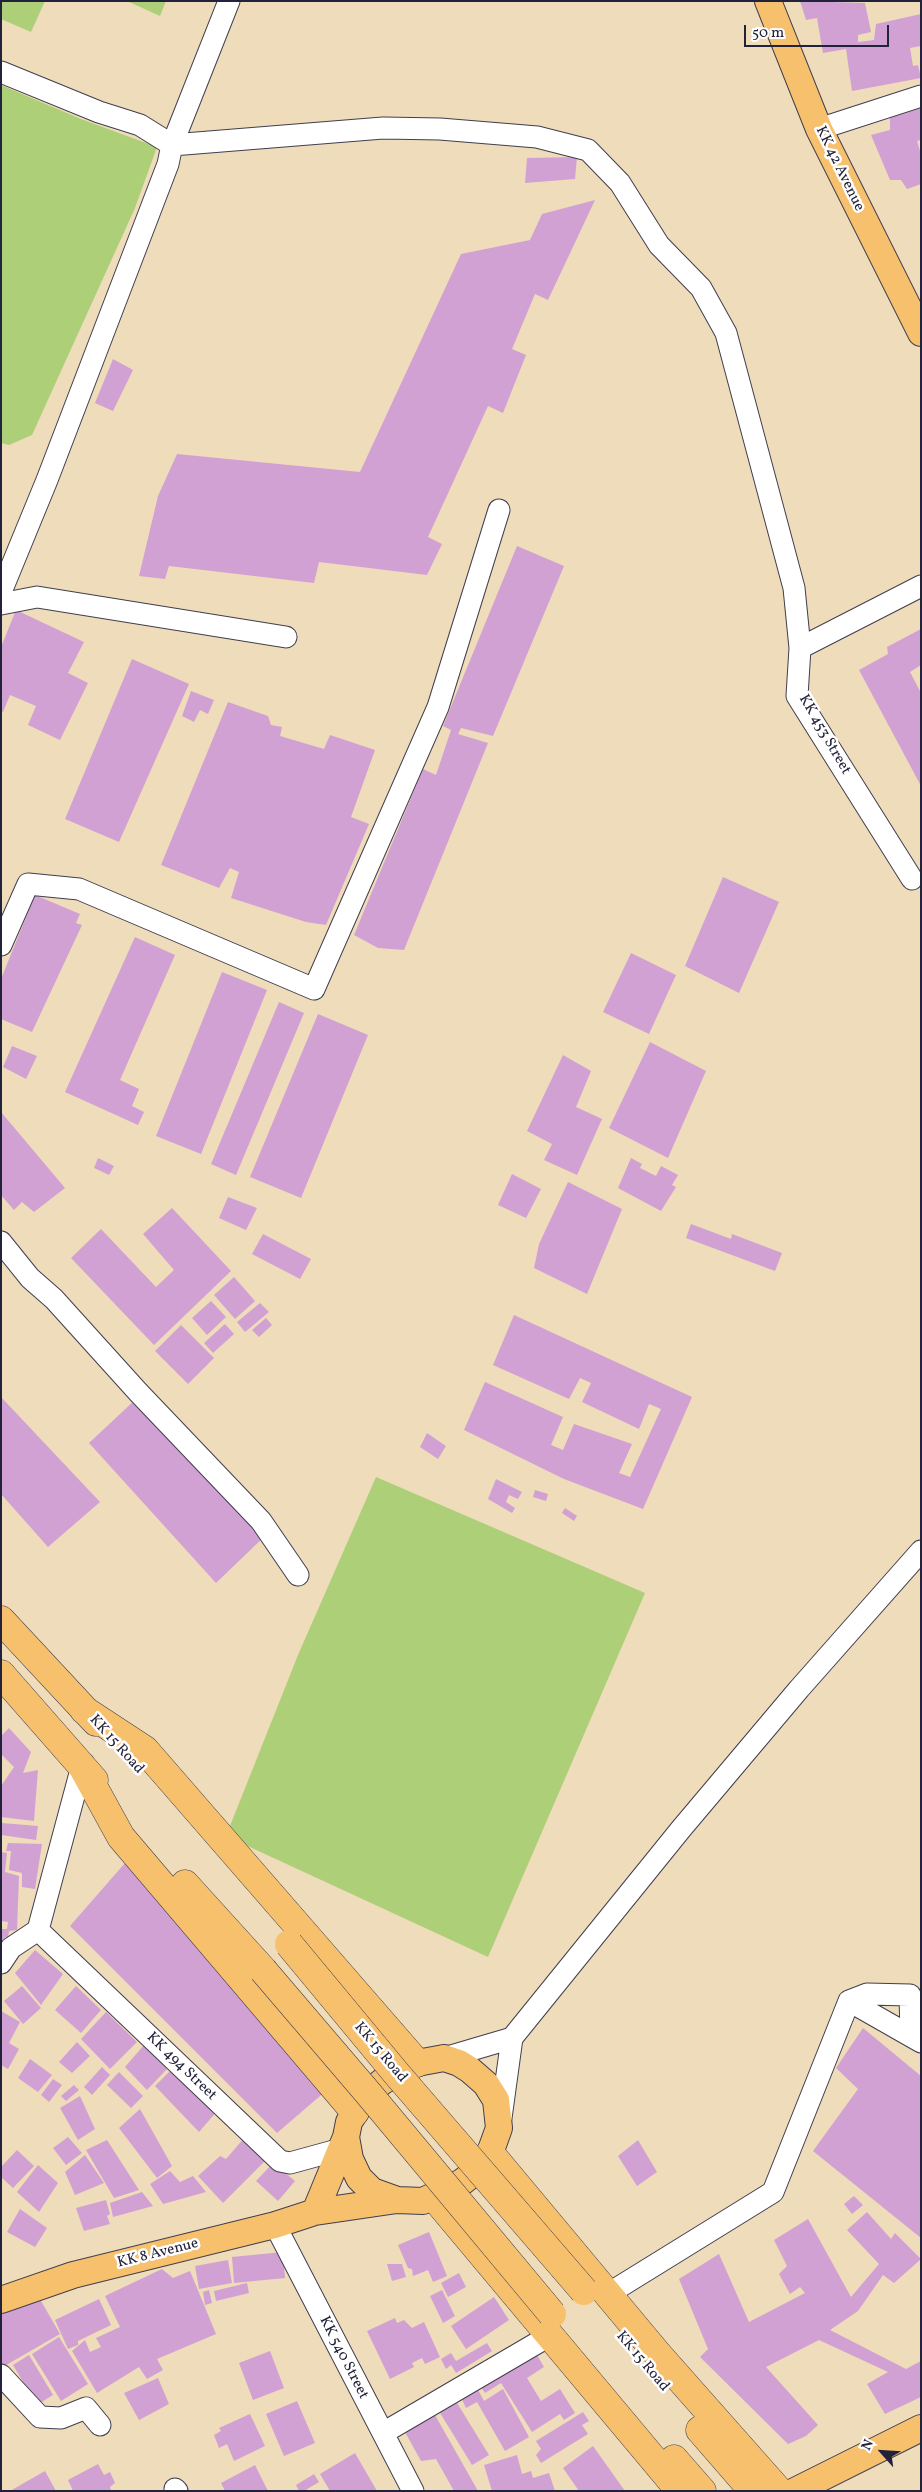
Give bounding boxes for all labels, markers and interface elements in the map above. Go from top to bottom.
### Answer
scale bar [747,15,892,47]
text: 50 m [752,23,784,44]
street label: KK 42 Avenue [811,124,867,214]
street label: KK 453 Street [794,692,854,778]
street label: KK 15 Road [85,1712,147,1778]
street label: KK 15 Road [350,2019,410,2087]
street label: KK 494 Street [142,2029,220,2105]
street label: KK 8 Avenue [116,2235,200,2273]
street label: KK 540 Street [314,2314,372,2402]
street label: KK 15 Road [612,2328,672,2396]
north arrow [857,2427,907,2477]
text: N [857,2436,879,2454]

